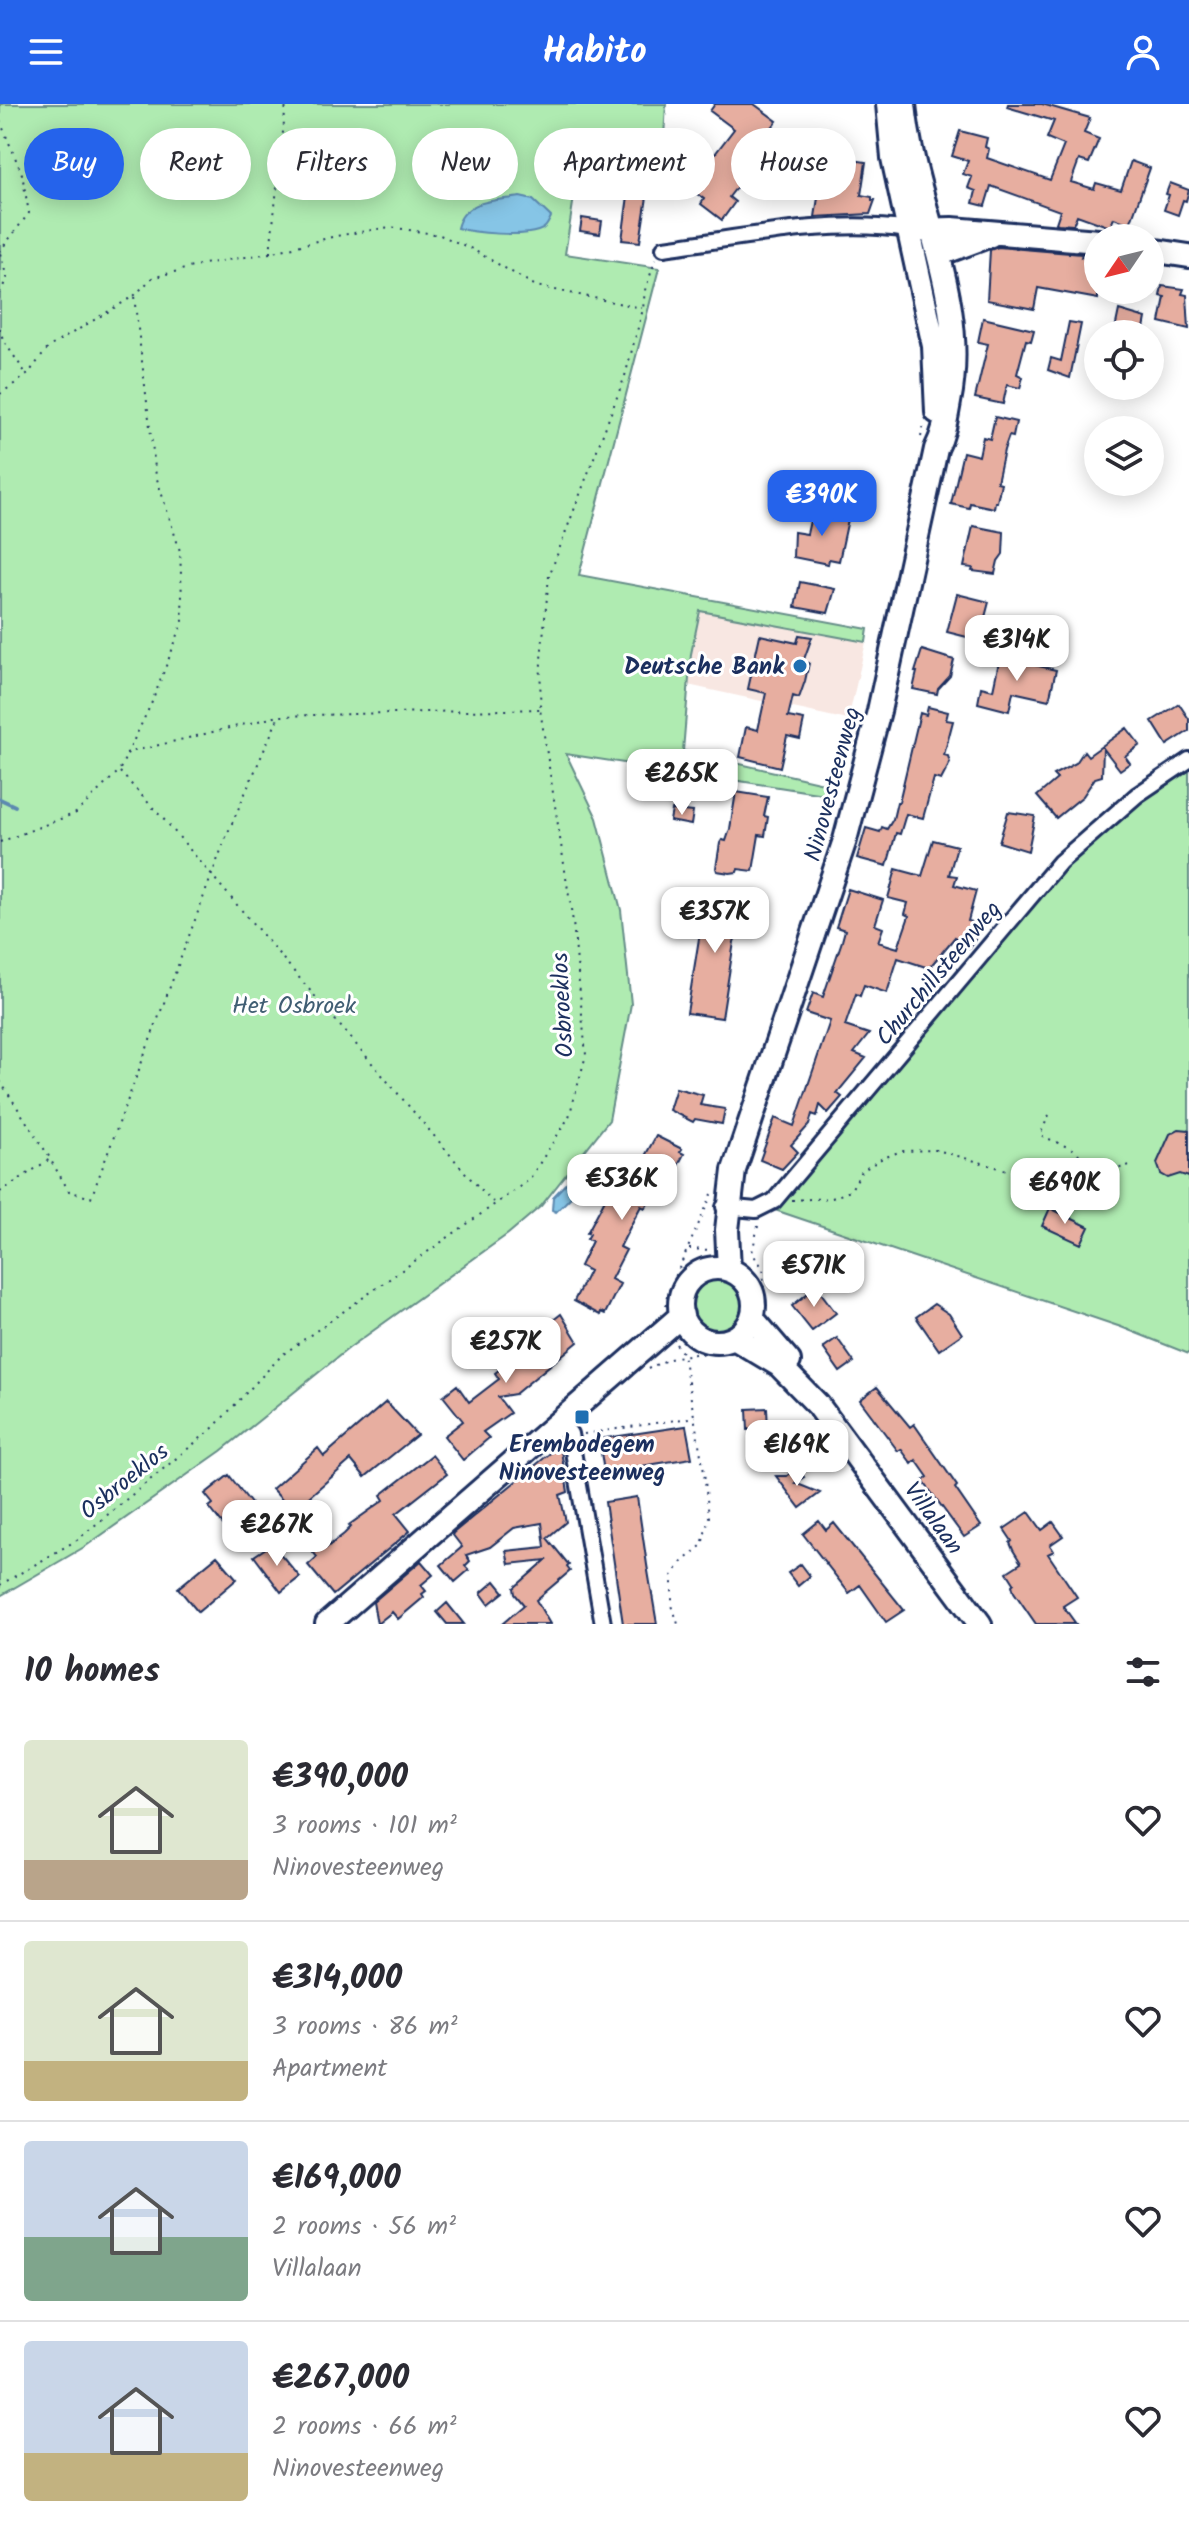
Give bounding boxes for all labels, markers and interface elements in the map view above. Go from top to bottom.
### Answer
text: Habito [542,24,647,81]
icon: menu [24,30,68,74]
icon: person [1121,30,1165,74]
chip: Buy [24,128,124,200]
chip: Rent [140,128,251,200]
chip: Filters [267,128,396,200]
chip: New [412,128,518,200]
chip: Apartment [534,128,715,200]
chip: House [731,128,856,200]
north arrow [1084,224,1164,304]
map controls [1084,224,1164,496]
button: locate [1084,320,1164,400]
button: layers [1084,416,1164,496]
pin: €390K [766,470,878,538]
text: €390K [786,475,858,517]
pin: €314K [961,615,1073,683]
text: €314K [983,620,1051,662]
place label: Deutsche Bank [624,648,785,687]
marker: Deutsche Bank [791,657,809,675]
street label: Ninovesteenweg [794,703,873,866]
pin: €265K [626,749,738,817]
text: €265K [645,754,719,796]
pin: €357K [659,887,771,955]
text: €357K [679,892,751,934]
street label: Churchillsteenweg [866,892,1012,1055]
street label: Osbroeklos [541,951,586,1059]
park label: Het Osbroek [232,987,357,1026]
pin: €536K [566,1154,678,1222]
pin: €690K [1009,1158,1121,1226]
text: €536K [585,1159,659,1201]
text: €690K [1029,1163,1101,1205]
pin: €571K [758,1241,870,1309]
text: €571K [781,1246,847,1288]
pin: €257K [450,1317,562,1385]
text: €257K [470,1322,542,1364]
marker: Erembodegem Ninovesteenweg [573,1408,591,1426]
pin: €169K [741,1420,853,1488]
text: €169K [763,1425,831,1467]
place label: Erembodegem Ninovesteenweg [499,1426,665,1493]
street label: Osbroeklos [72,1434,178,1530]
street label: Villalaan [893,1474,973,1564]
pin: €267K [221,1500,333,1568]
text: €267K [240,1505,314,1547]
text: 10 homes [24,1645,160,1699]
icon: filters [1121,1650,1165,1694]
text: €390,000 [272,1751,408,1805]
icon: home [88,1772,184,1868]
icon: heart [1121,1798,1165,1842]
text: 3 rooms · 101 m² [272,1805,457,1847]
text: Ninovesteenweg [272,1847,444,1889]
text: €314,000 [272,1952,402,2006]
icon: home [88,1973,184,2069]
icon: heart [1121,1999,1165,2043]
text: 3 rooms · 86 m² [272,2006,457,2048]
text: Apartment [272,2048,387,2090]
text: €169,000 [272,2152,401,2206]
icon: home [88,2173,184,2269]
icon: heart [1121,2199,1165,2243]
text: 2 rooms · 56 m² [272,2206,456,2248]
text: Villalaan [272,2248,362,2290]
text: €267,000 [272,2352,409,2406]
icon: home [88,2373,184,2469]
icon: heart [1121,2399,1165,2443]
text: 2 rooms · 66 m² [272,2406,457,2448]
text: Ninovesteenweg [272,2448,444,2490]

